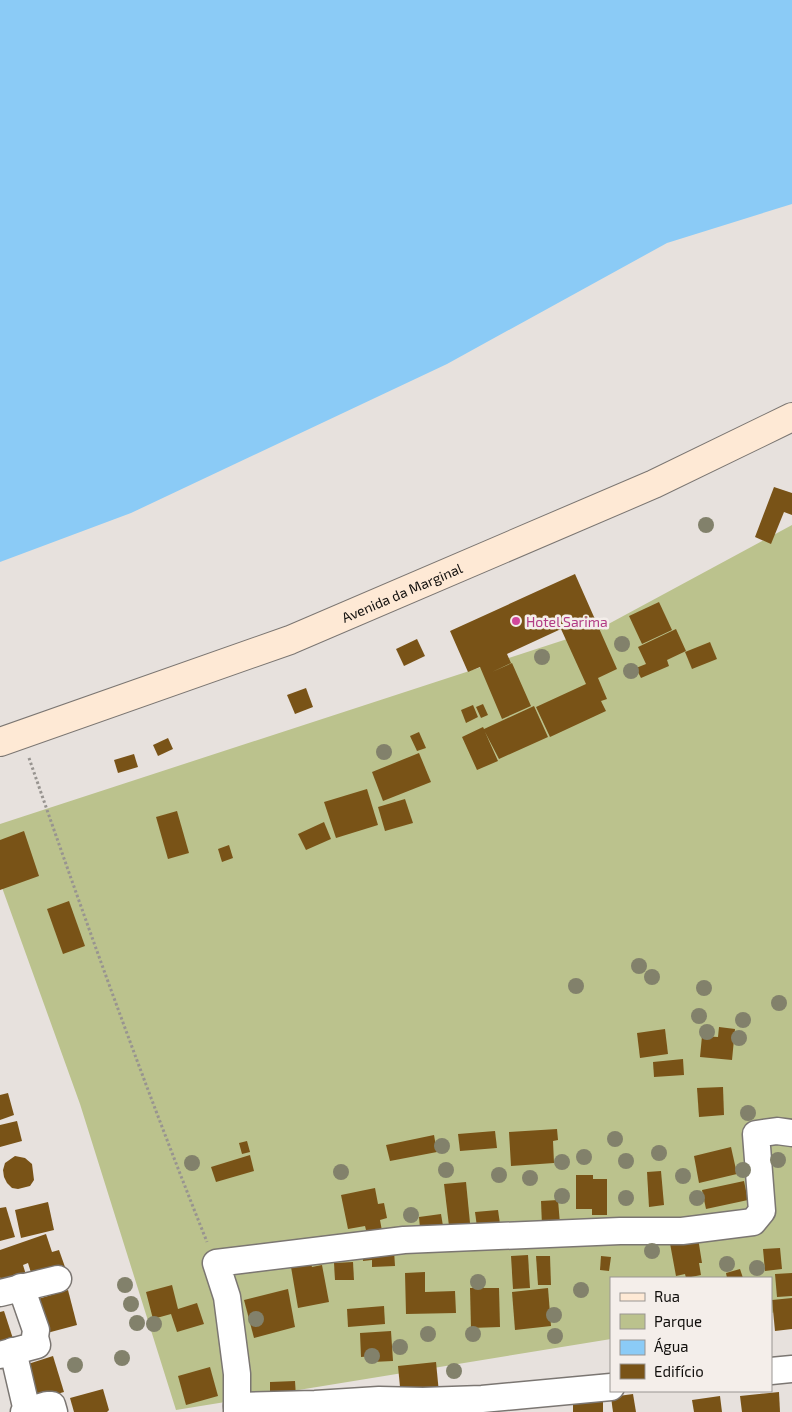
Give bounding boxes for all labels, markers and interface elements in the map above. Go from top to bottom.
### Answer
street label: Avenida da Marginal [339,558,465,625]
place label: Hotel Sarima [526,613,608,630]
marker: Hotel Sarima [510,615,522,627]
legend [610,1277,772,1392]
text: Rua [654,1287,680,1305]
text: Parque [654,1312,702,1330]
text: Água [654,1337,689,1355]
text: Edifício [654,1362,704,1380]

